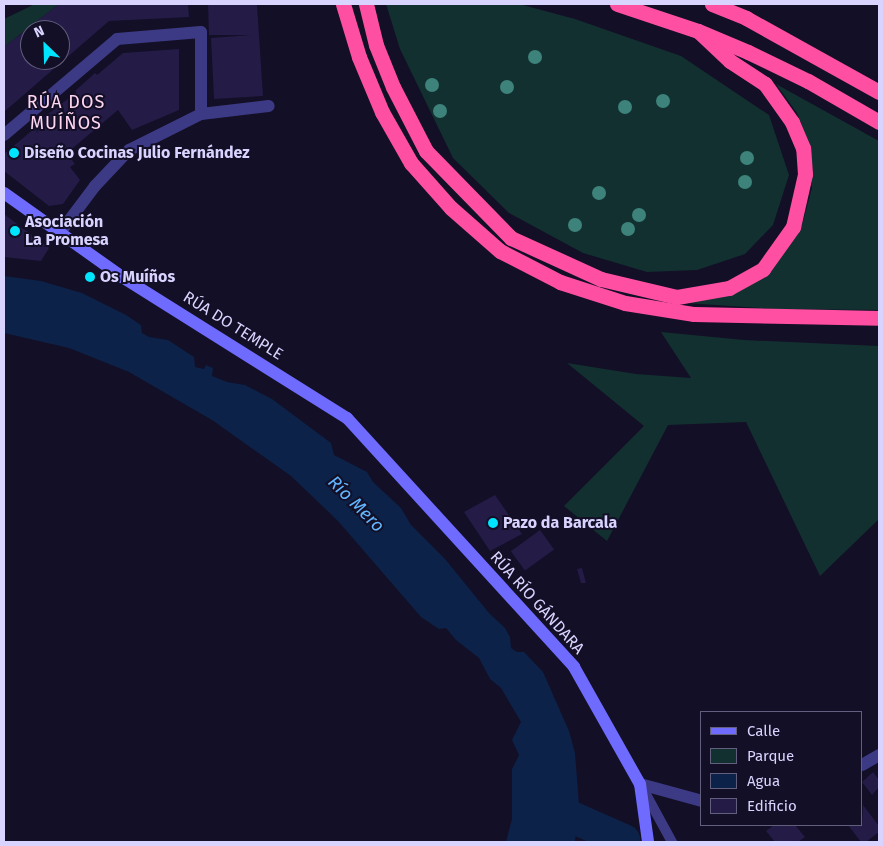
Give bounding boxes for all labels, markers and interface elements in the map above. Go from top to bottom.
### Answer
north arrow [20,20,70,70]
text: N [31,22,47,41]
district label: RÚA DOS MUÍÑOS [26,92,106,134]
place label: Diseño Cocinas Julio Fernández [24,143,250,163]
marker: Diseño Cocinas Julio Fernández [8,147,20,159]
place label: Asociación La Promesa [25,212,109,250]
marker: Asociación La Promesa [9,225,21,237]
place label: Os Muíños [100,267,175,287]
marker: Os Muíños [84,271,96,283]
street label: RÚA DO TEMPLE [180,288,286,364]
water label: Río Mero [323,471,389,537]
place label: Pazo da Barcala [503,513,617,533]
marker: Pazo da Barcala [487,517,499,529]
street label: RÚA RÍO GÁNDARA [486,548,588,658]
legend [700,711,863,826]
text: Calle [747,722,780,740]
text: Parque [747,747,794,765]
text: Agua [747,772,780,790]
text: Edificio [747,797,797,815]

